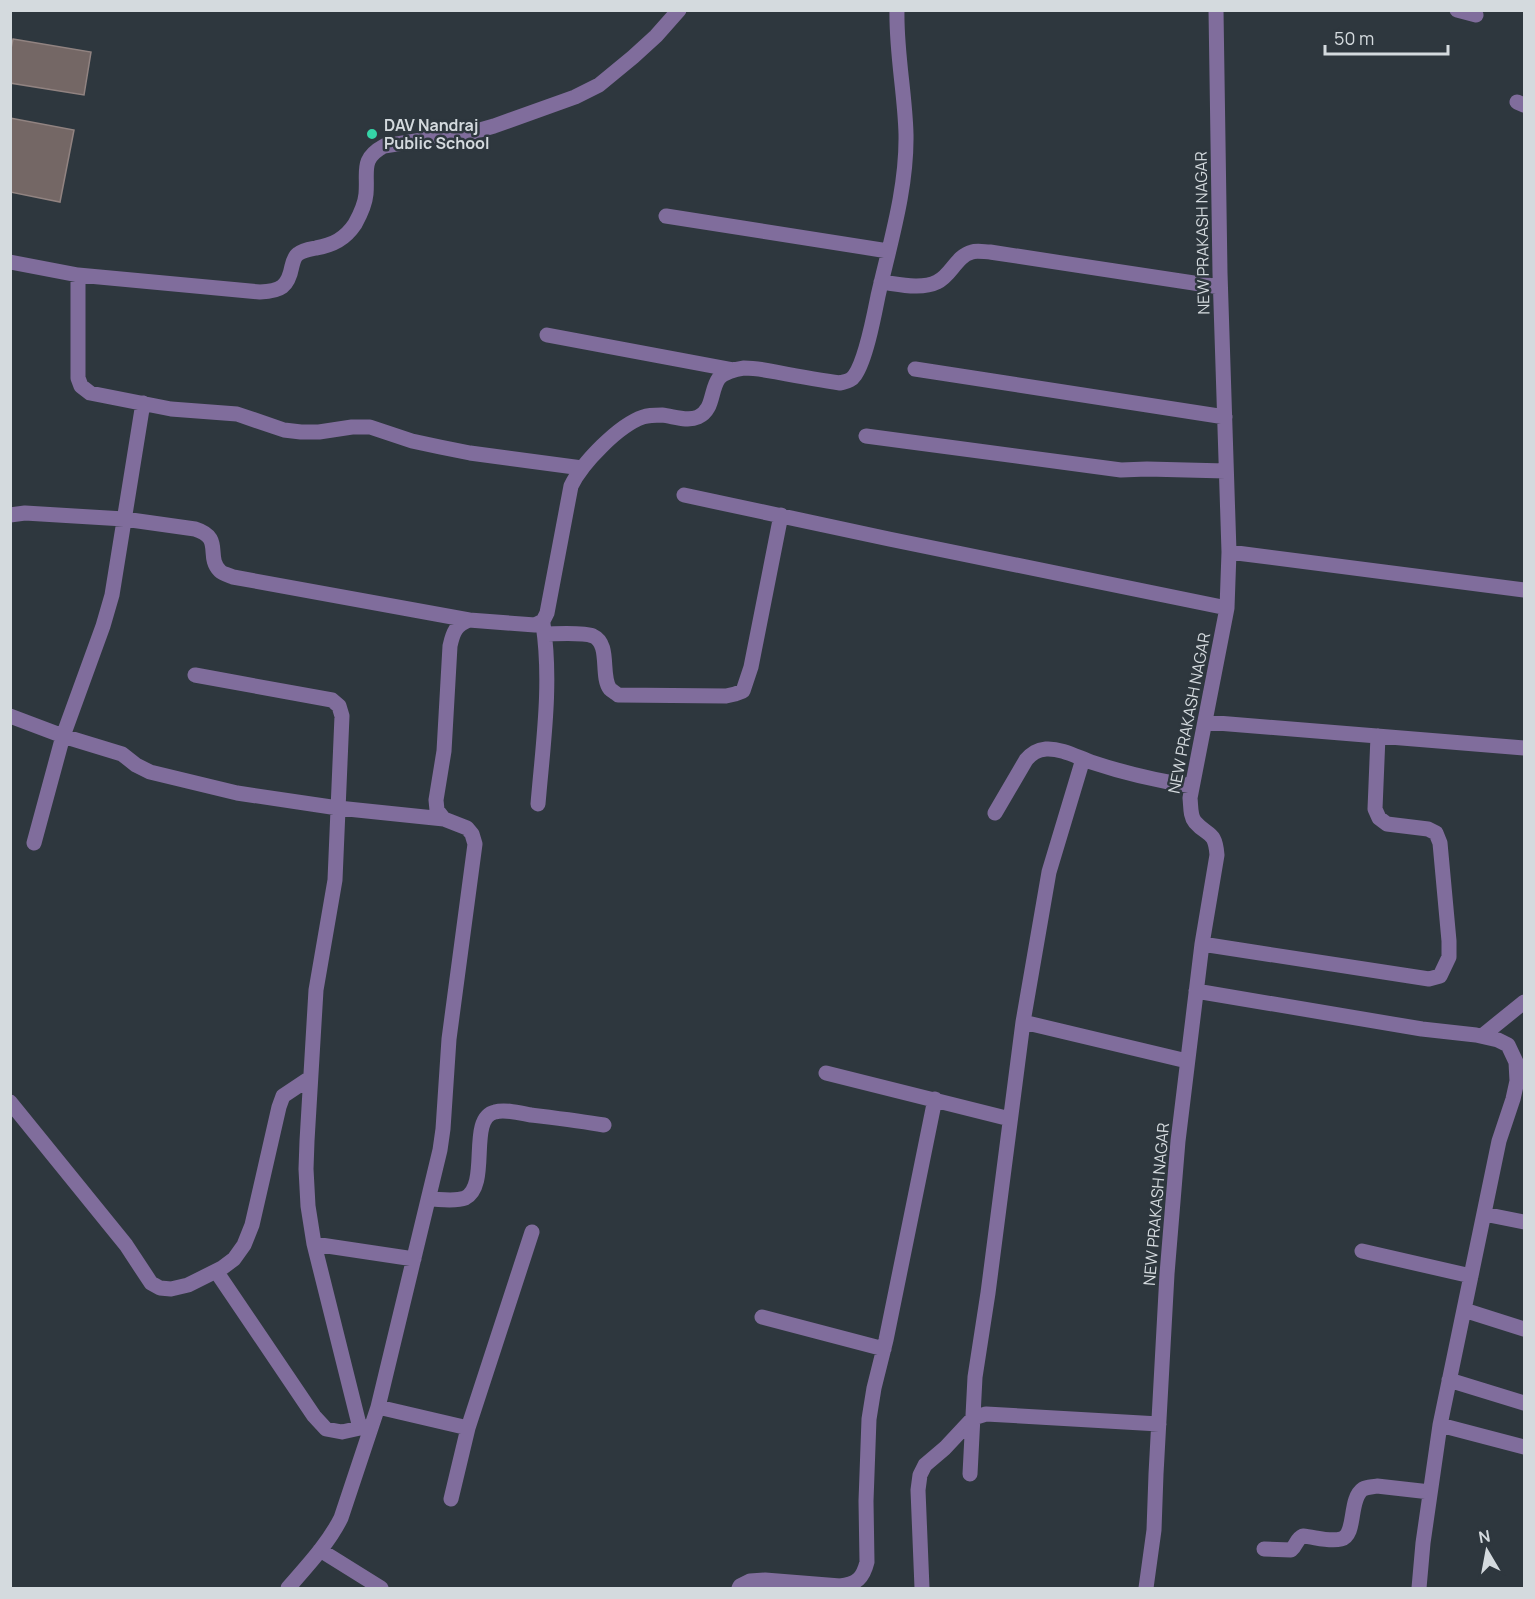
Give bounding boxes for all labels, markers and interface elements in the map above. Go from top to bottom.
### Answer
scale bar [1325,18,1448,56]
text: 50 m [1334,26,1374,50]
place label: DAV Nandraj Public School [384,114,489,154]
marker: DAV Nandraj Public School [365,127,379,141]
street label: NEW PRAKASH NAGAR [1190,151,1214,315]
street label: NEW PRAKASH NAGAR [1163,631,1215,795]
street label: NEW PRAKASH NAGAR [1138,1122,1174,1286]
north arrow [1457,1521,1517,1581]
text: N [1477,1524,1492,1548]

